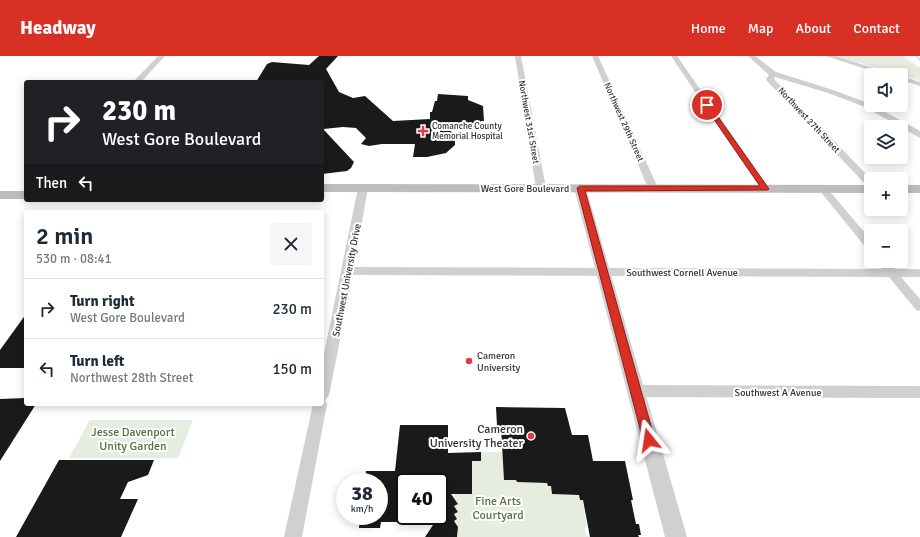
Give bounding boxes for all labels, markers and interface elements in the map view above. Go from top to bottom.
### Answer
text: Headway [20,16,96,40]
text: Home [691,20,726,37]
text: Map [748,20,773,37]
text: About [795,20,831,37]
text: Contact [853,20,900,37]
map controls [864,68,908,268]
button: sound [864,68,908,112]
street label: Northwest 31st Street [516,80,541,165]
street label: Northwest 29th Street [601,81,646,163]
street label: Northwest 27th Street [775,85,842,155]
pin [690,88,724,122]
text: 230 m [102,94,176,128]
icon: arrive [696,94,718,116]
icon: right [36,96,88,148]
button: layers [864,120,908,164]
place label: Comanche County Memorial Hospital [432,121,503,142]
marker: Comanche County Memorial Hospital [417,125,429,137]
text: West Gore Boulevard [102,128,261,150]
icon: left [75,172,97,194]
button: + [864,172,908,216]
text: Then [36,174,67,192]
street label: West Gore Boulevard [481,183,569,195]
text: 2 min [36,221,93,251]
button: close [270,223,312,265]
street label: Southwest University Drive [330,223,364,338]
button: − [864,224,908,268]
text: 530 m · 08:41 [36,251,112,267]
street label: Southwest Cornell Avenue [626,267,738,279]
text: Turn right [70,292,135,310]
icon: right [36,298,58,320]
text: 230 m [272,300,312,318]
text: West Gore Boulevard [70,310,185,326]
place label: Cameron University [477,350,520,374]
text: Turn left [70,352,124,370]
marker: Cameron University [464,356,474,366]
icon: left [36,358,58,380]
text: 150 m [272,360,312,378]
text: Northwest 28th Street [70,370,193,386]
street label: Southwest A Avenue [735,387,821,399]
position arrow [628,419,670,461]
place label: Cameron University Theater [430,422,524,451]
park label: Jesse Davenport Unity Garden [91,425,175,454]
marker: Cameron University Theater [526,431,536,441]
speed limit sign: 40 [396,473,448,525]
text: 38 [351,481,373,506]
park label: Fine Arts Courtyard [472,494,524,523]
text: km/h [351,503,373,515]

